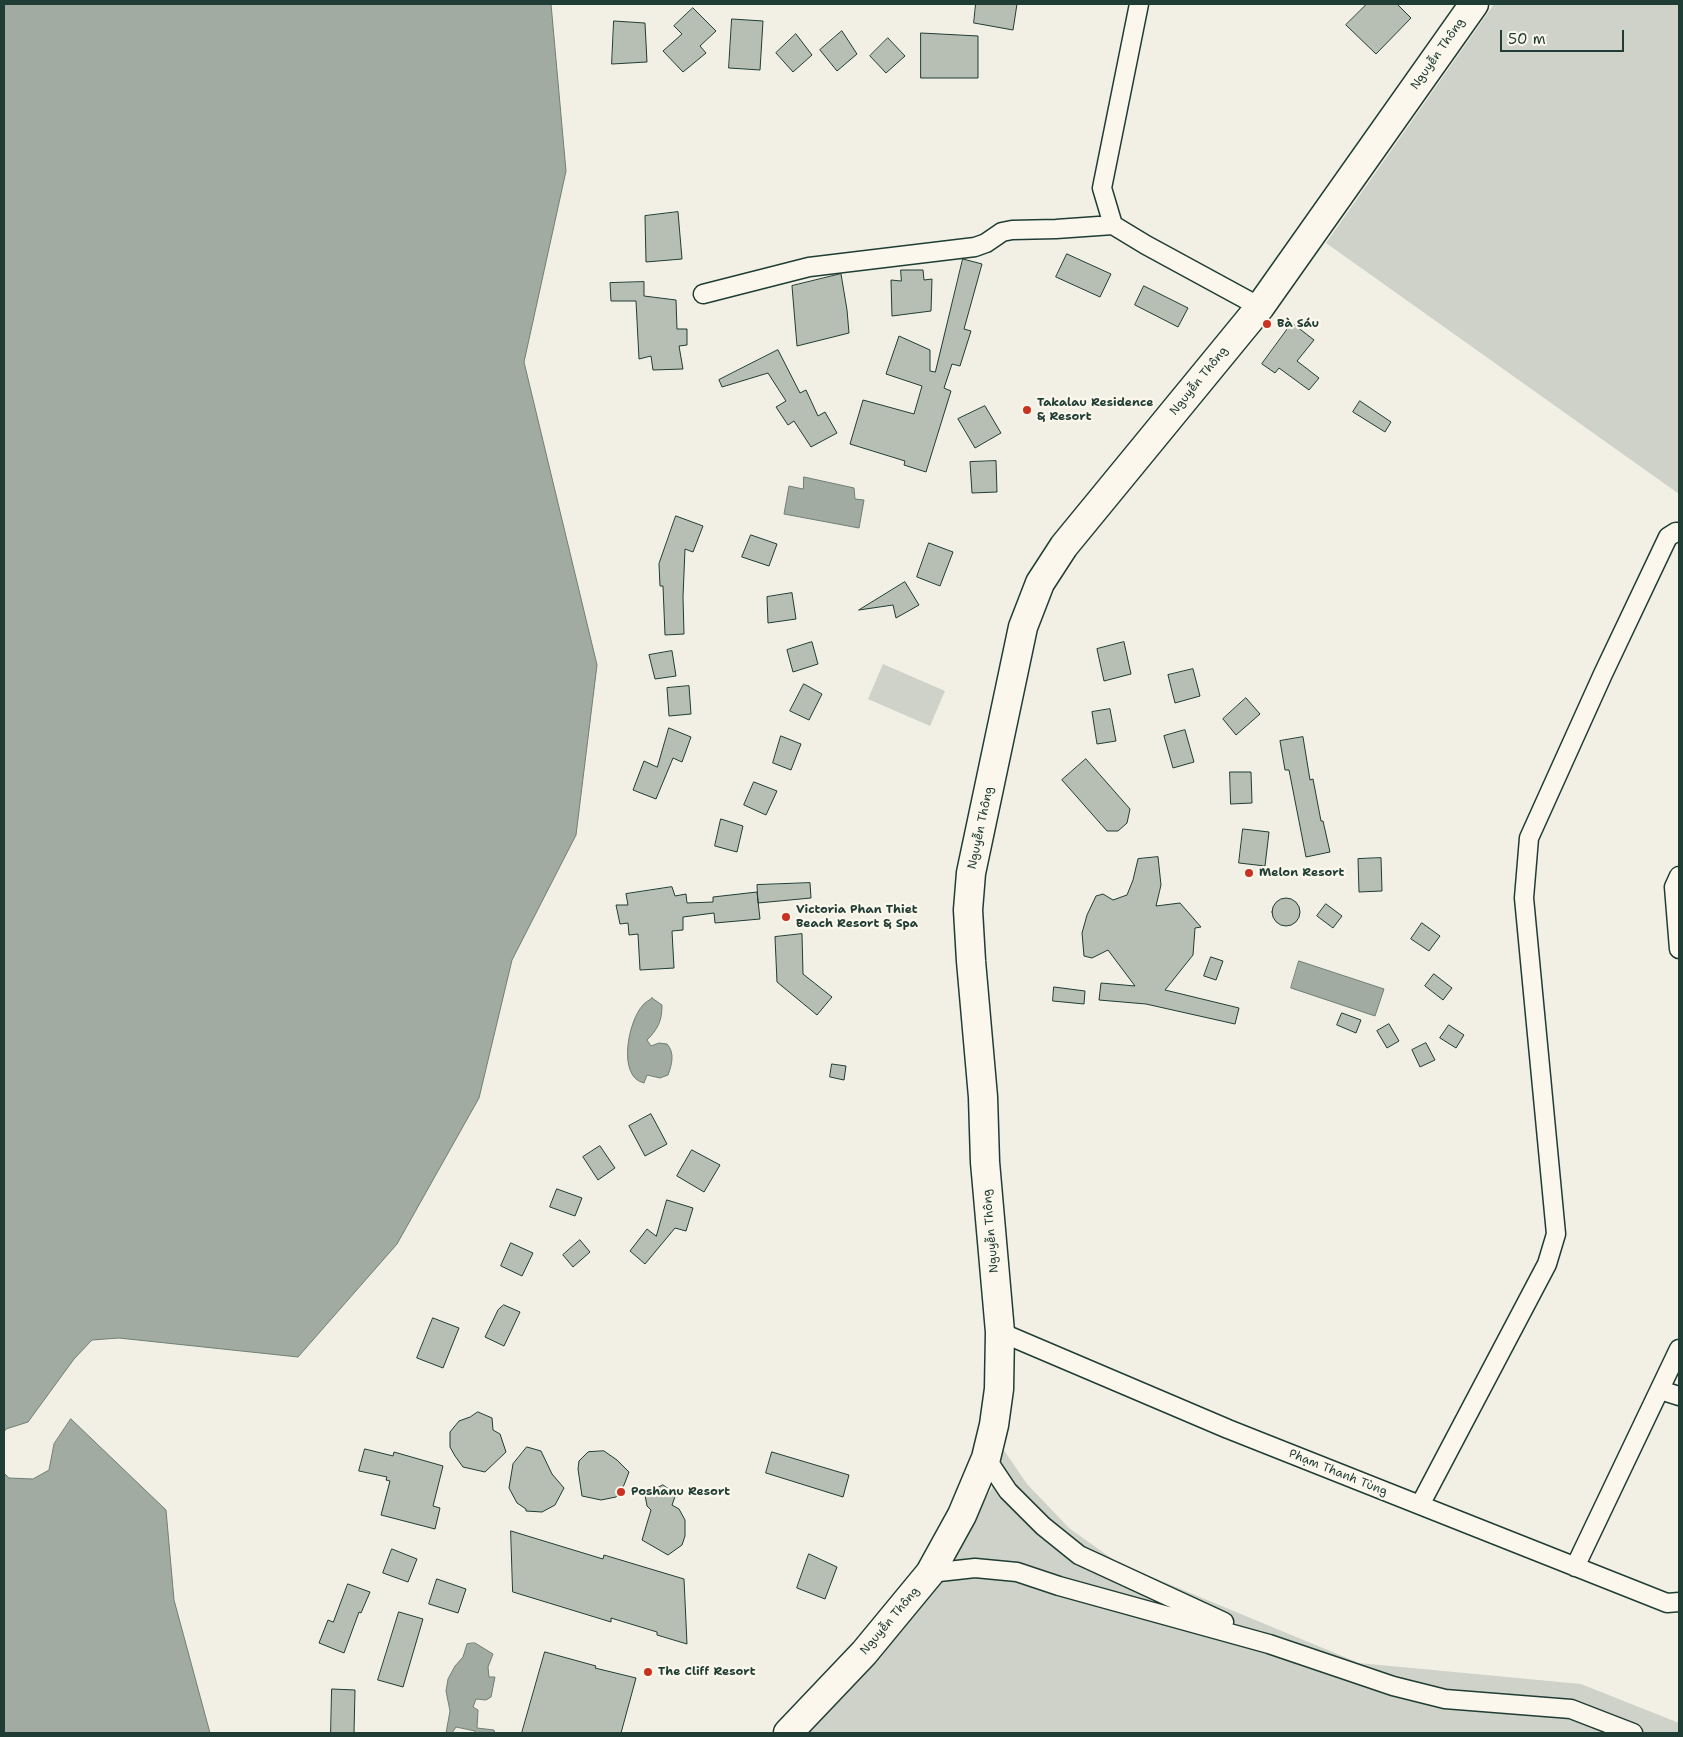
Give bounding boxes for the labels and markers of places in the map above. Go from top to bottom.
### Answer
place label: Bà Sáu [1277,317,1319,331]
marker: Bà Sáu [1261,318,1273,330]
place label: Takalau Residence & Resort [1037,396,1153,424]
marker: Takalau Residence & Resort [1021,404,1033,416]
place label: Melon Resort [1259,866,1344,880]
marker: Melon Resort [1243,867,1255,879]
place label: Victoria Phan Thiet Beach Resort & Spa [796,903,918,931]
marker: Victoria Phan Thiet Beach Resort & Spa [780,911,792,923]
place label: Poshanu Resort [631,1485,730,1499]
marker: Poshanu Resort [615,1486,627,1498]
place label: The Cliff Resort [658,1665,756,1679]
marker: The Cliff Resort [642,1666,654,1678]

